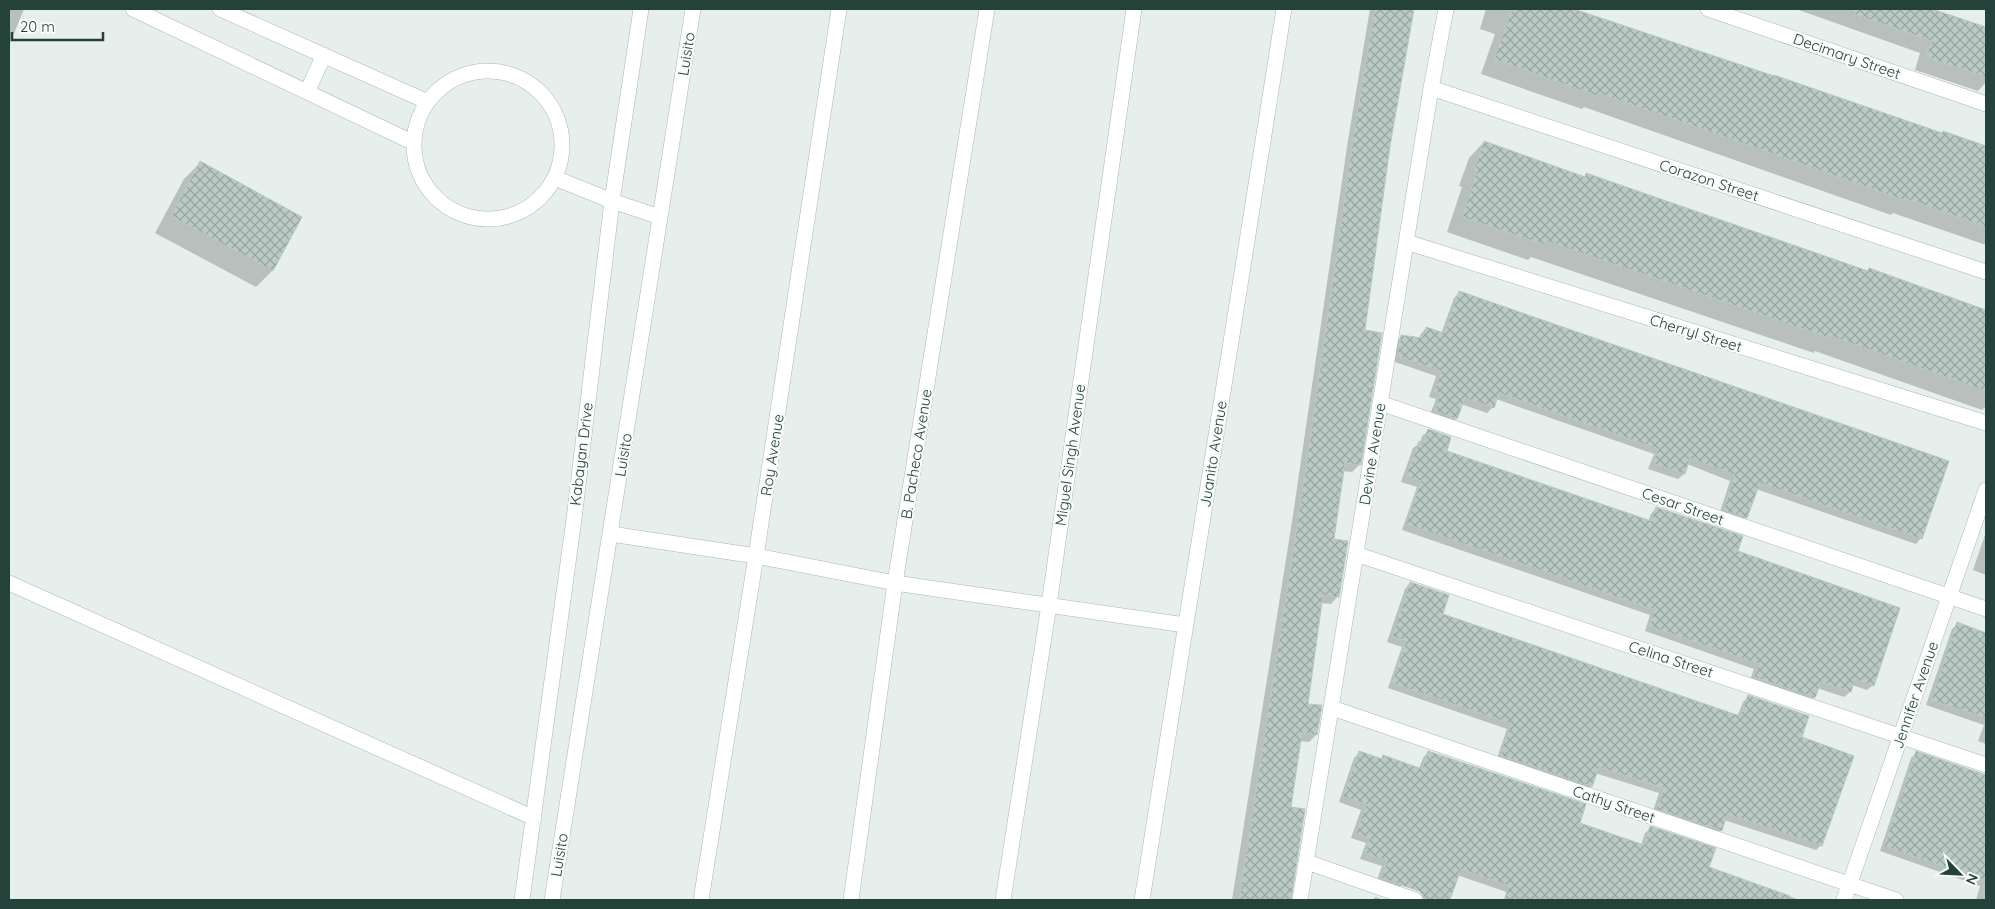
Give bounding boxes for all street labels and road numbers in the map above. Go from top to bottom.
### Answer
street label: Decimary Street [1791,29,1903,83]
street label: Luisito [673,31,699,77]
street label: Corazon Street [1657,155,1761,205]
street label: Cherryl Street [1648,310,1744,356]
street label: Miguel Singh Avenue [1051,383,1089,527]
street label: B. Pacheco Avenue [896,388,936,520]
street label: Juanito Avenue [1195,399,1231,509]
street label: Kabayan Drive [565,401,597,507]
street label: Devine Avenue [1355,402,1389,506]
street label: Roy Avenue [756,413,788,497]
street label: Luisito [610,432,636,478]
street label: Cesar Street [1640,483,1726,529]
street label: Celina Street [1626,636,1716,682]
street label: Jennifer Avenue [1888,639,1942,751]
street label: Cathy Street [1570,781,1658,827]
street label: Luisito [546,832,572,878]

